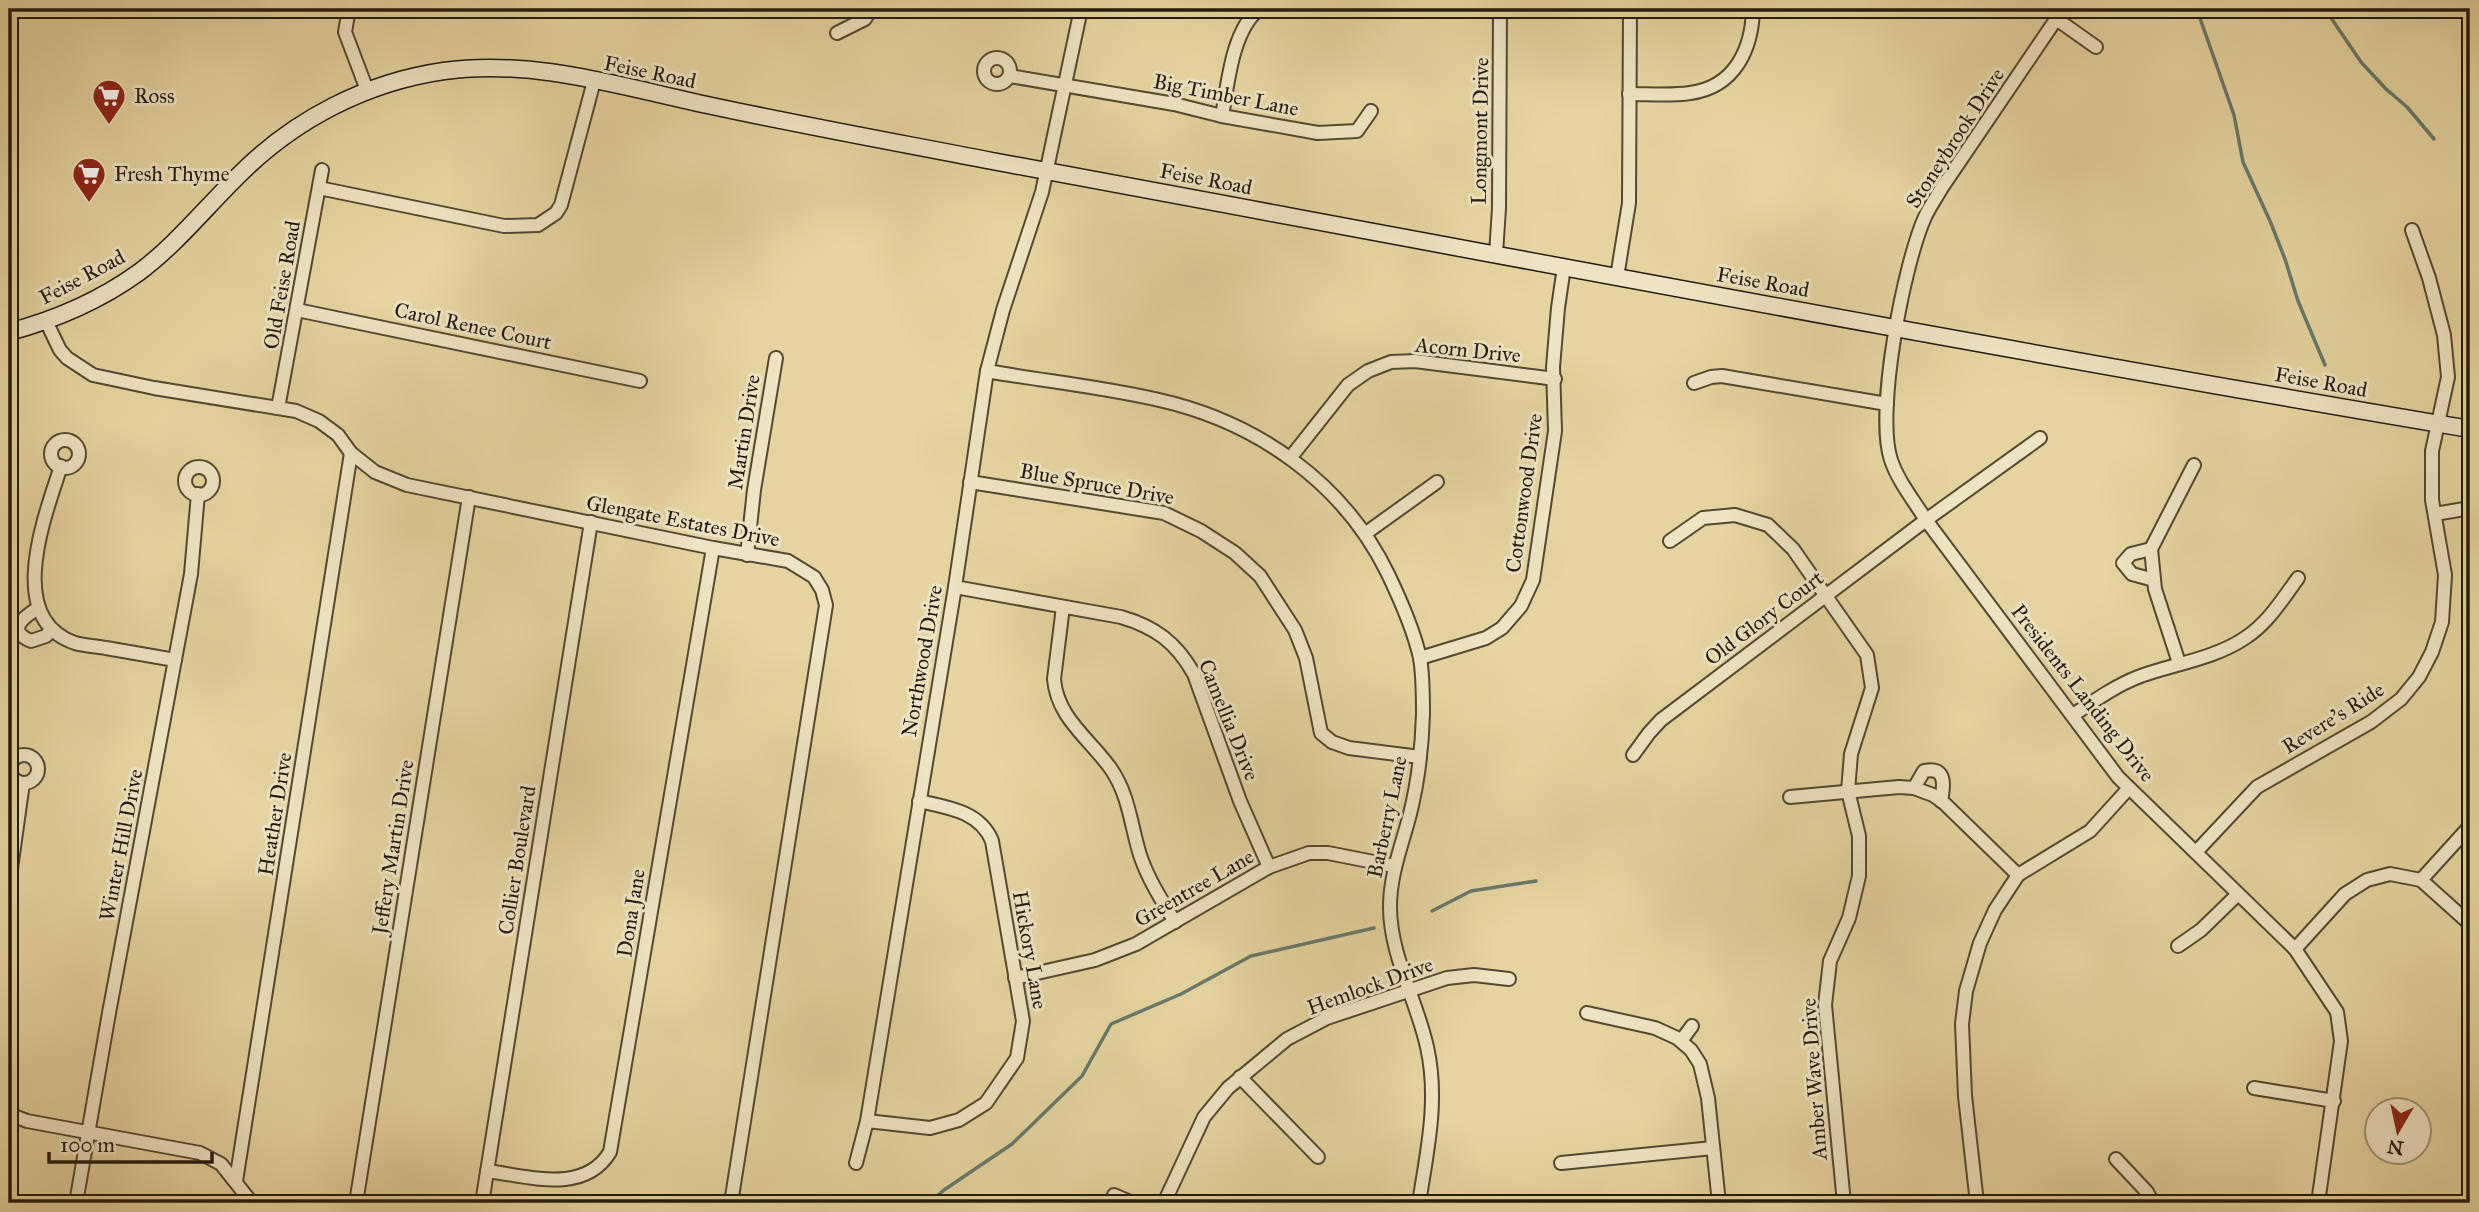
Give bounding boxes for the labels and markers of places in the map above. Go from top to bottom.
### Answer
supermarket icon: Ross [90,77,128,126]
place label: Ross [134,83,175,109]
supermarket icon: Fresh Thyme [70,155,108,204]
place label: Fresh Thyme [114,161,230,187]

